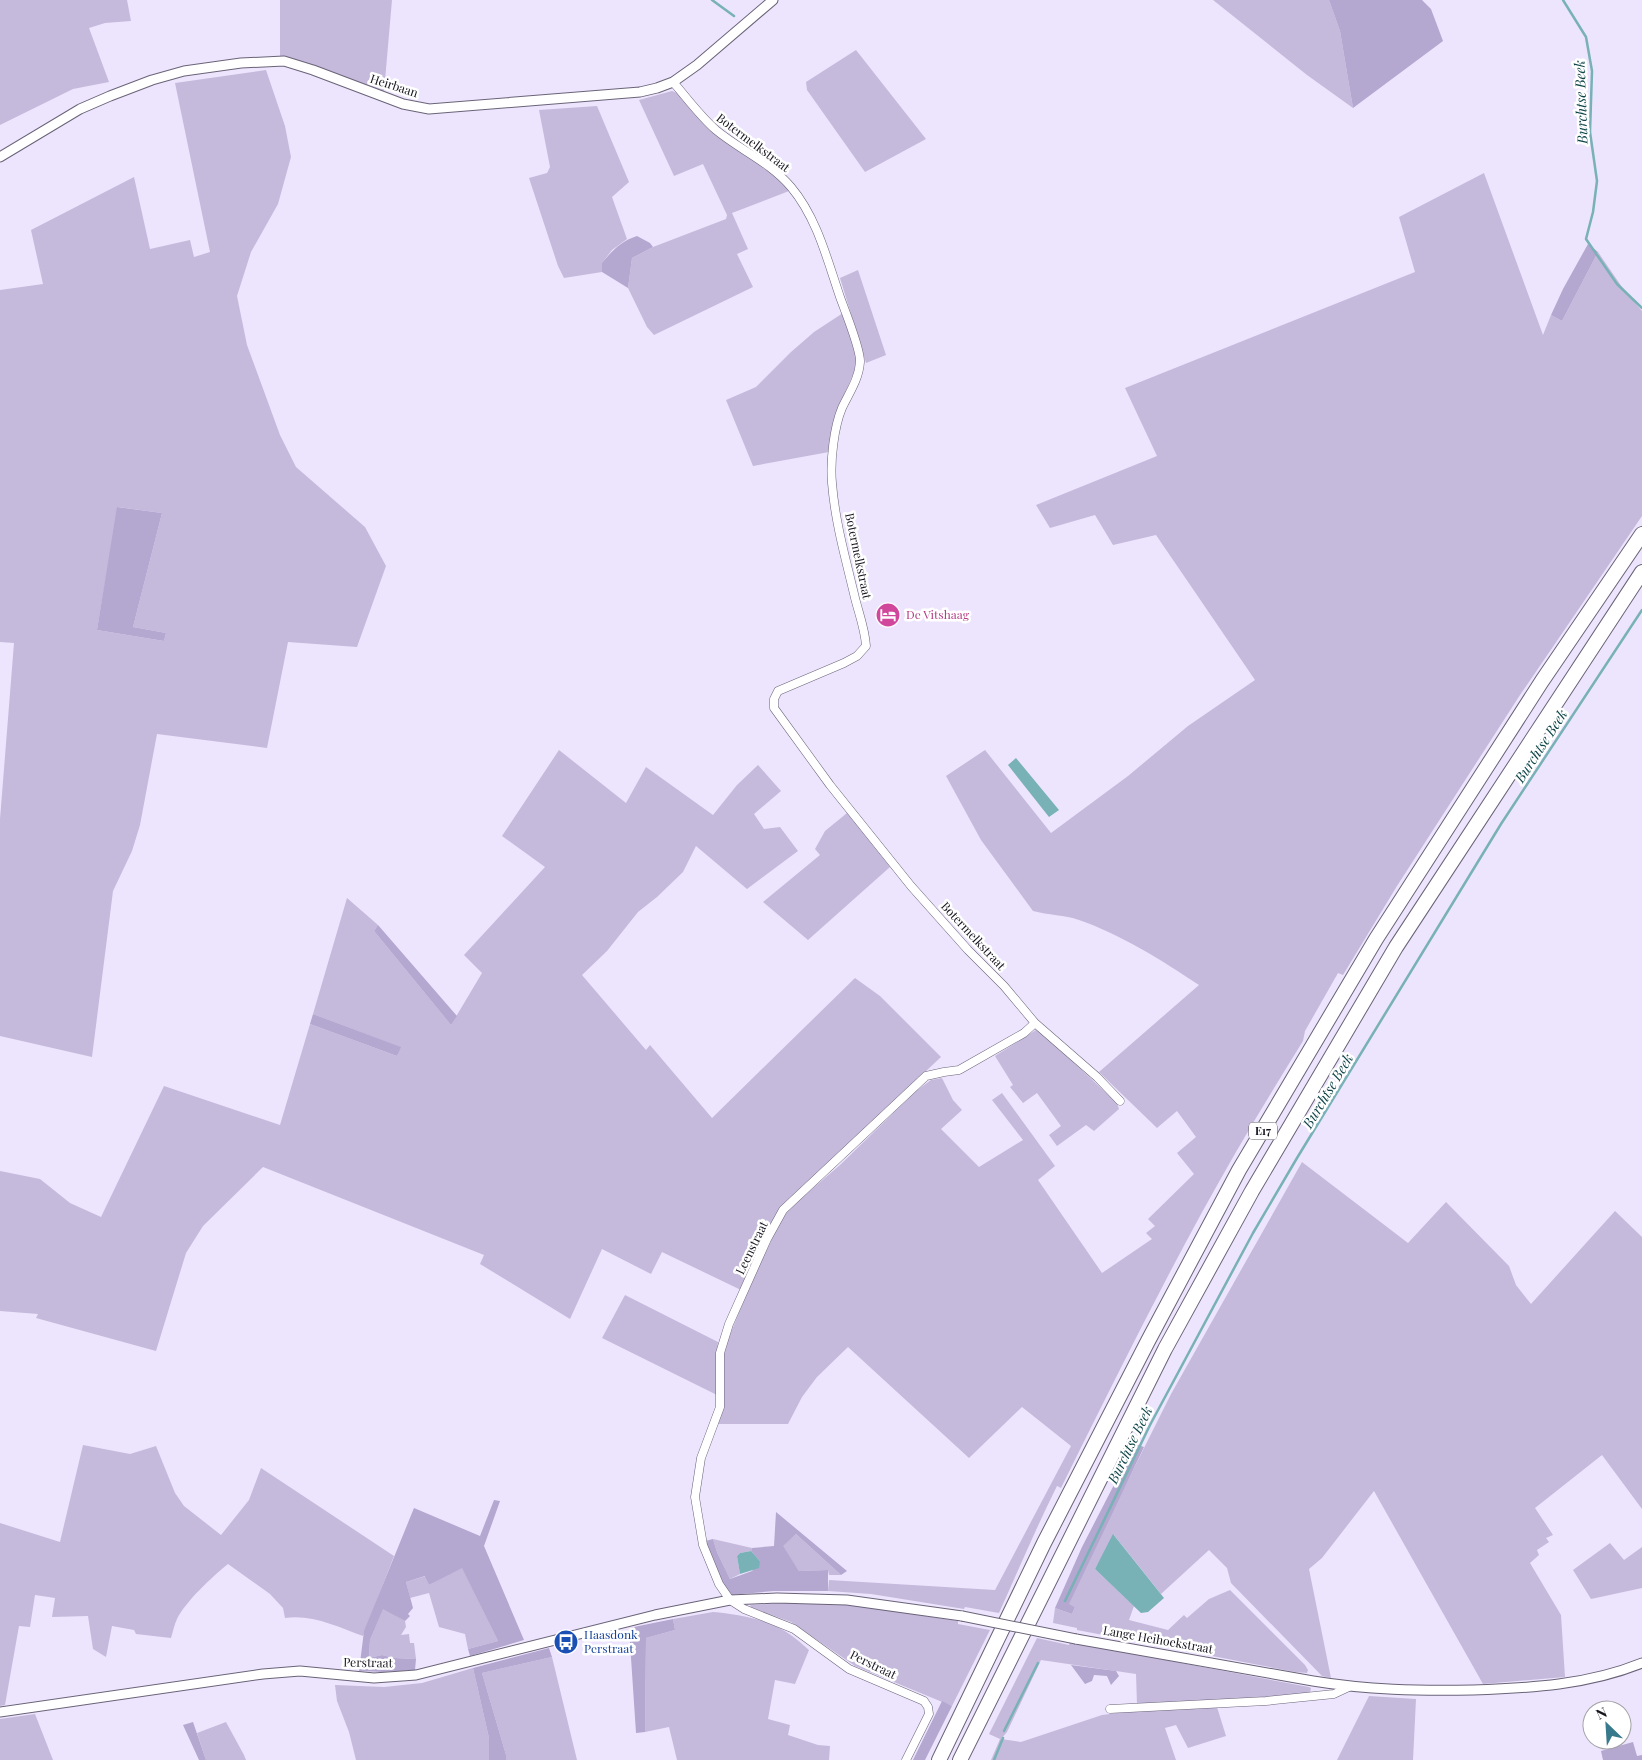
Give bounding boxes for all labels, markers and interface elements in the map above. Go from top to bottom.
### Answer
water label: Burchtse Beek [1570,60,1591,145]
street label: Heirbaan [368,70,420,100]
street label: Botermelkstraat [714,109,794,175]
street label: Botermelkstraat [842,511,876,601]
hotel icon: De Vitshaag [875,602,901,628]
place label: De Vitshaag [906,606,970,622]
water label: Burchtse Beek [1509,705,1571,787]
street label: Botermelkstraat [938,898,1010,973]
water label: Burchtse Beek [1297,1050,1357,1132]
road number: E17 [1249,1122,1277,1140]
street label: Leenstraat [731,1218,771,1277]
water label: Burchtse Beek [1102,1403,1156,1487]
street label: Lange Heihoekstraat [1102,1621,1215,1657]
place label: Haasdonk Perstraat [584,1626,638,1656]
bus stop icon: Haasdonk Perstraat [553,1629,579,1655]
street label: Perstraat [848,1646,900,1682]
street label: Perstraat [343,1654,394,1670]
north arrow [1582,1700,1632,1750]
text: N [1593,1702,1610,1724]

